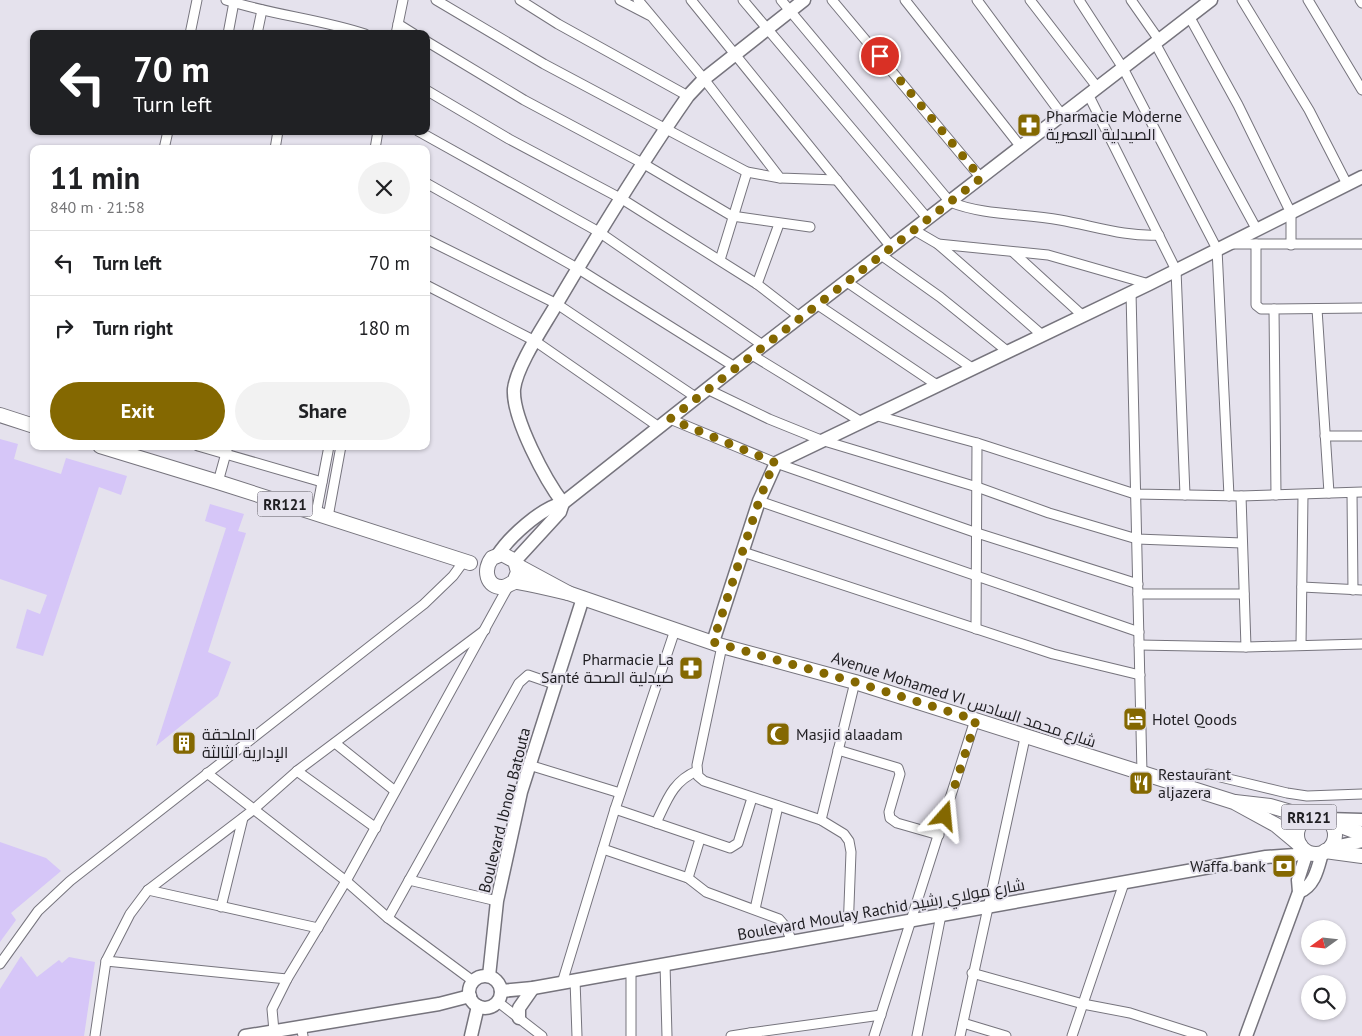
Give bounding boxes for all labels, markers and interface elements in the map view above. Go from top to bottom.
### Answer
pin [859,35,901,77]
icon: arrive [866,42,894,70]
text: 70 m [133,46,210,92]
icon: left [50,50,115,115]
text: Turn left [133,90,212,118]
place label: Pharmacie Moderne الصيدلية العصرية [1046,106,1182,144]
pharmacy icon: Pharmacie Moderne الصيدلية العصرية [1016,112,1042,138]
text: 11 min [50,158,140,197]
button: close [358,162,410,214]
text: 840 m · 21:58 [50,197,145,217]
icon: left [50,249,78,277]
text: Turn left [93,251,162,275]
text: 70 m [369,251,410,275]
icon: right [50,314,78,342]
text: Turn right [93,316,173,340]
text: 180 m [358,316,410,340]
button: Exit [50,382,225,440]
button: Share [235,382,410,440]
road number: RR121 [258,492,312,516]
street label: Avenue Mohamed VI شارع محمد السادس [829,647,1099,753]
place label: Pharmacie La Santé صيدلية الصحة [541,649,674,687]
pharmacy icon: Pharmacie La Santé صيدلية الصحة [678,655,704,681]
hotel icon: Hotel Qoods [1122,706,1148,732]
place label: Hotel Qoods [1152,709,1237,729]
mosque icon: Masjid alaadam [765,721,791,747]
place label: الملحقة الإدارية الثالثة [202,724,288,762]
place label: Masjid alaadam [796,724,903,744]
street label: Boulevard Ibnou Batouta [474,725,534,895]
building icon: الملحقة الإدارية الثالثة [171,730,197,756]
place label: Restaurant aljazera [1158,764,1232,802]
restaurant icon: Restaurant aljazera [1128,770,1154,796]
position arrow [918,789,970,841]
road number: RR121 [1282,804,1336,830]
bank icon: Waffa bank [1271,853,1297,879]
place label: Waffa bank [1190,856,1266,876]
street label: Boulevard Moulay Rachid شارع مولاي رشيد [736,874,1027,948]
north arrow [1301,920,1346,965]
map controls [1301,920,1346,1020]
button: search [1301,975,1346,1020]

